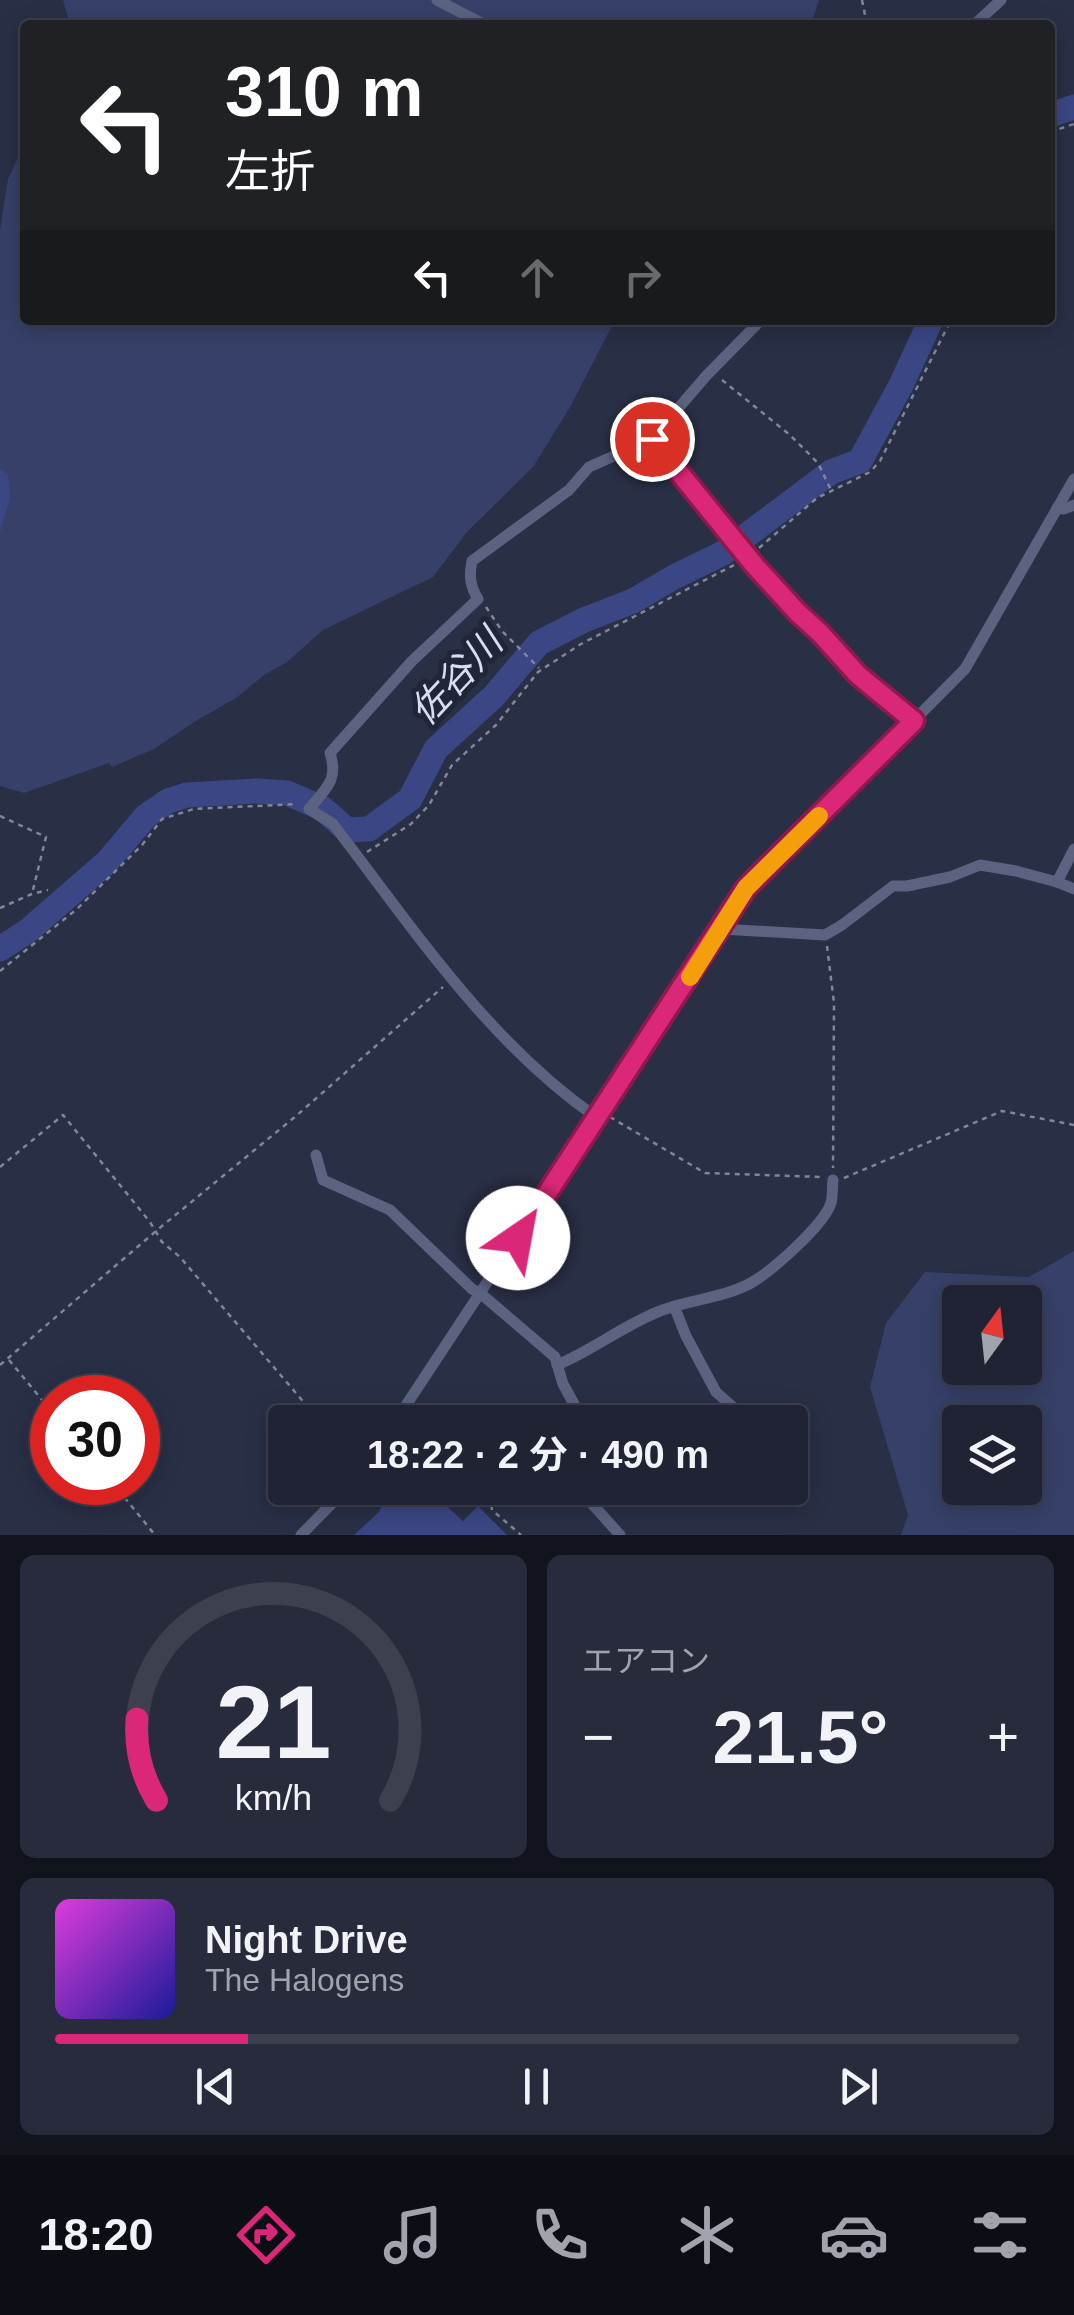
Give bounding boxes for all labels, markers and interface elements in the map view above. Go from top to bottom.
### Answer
text: 310 m [225,53,423,131]
icon: left [60,60,190,190]
text: 左折 [225,146,315,197]
icon: left [405,250,460,305]
icon: ahead [510,250,565,305]
icon: right [615,250,670,305]
pin [610,397,695,482]
icon: arrive [625,412,680,467]
water label: 佐谷川 [402,618,513,733]
position arrow [466,1186,570,1290]
north arrow [942,1285,1042,1385]
map controls [942,1285,1042,1505]
speed limit sign: 30 [30,1375,160,1505]
button: layers [942,1405,1042,1505]
text: 18:22 · 2 分 · 490 m [367,1434,709,1476]
text: エアコン [582,1643,710,1679]
text: 21 [216,1664,331,1780]
text: 21.5° [713,1695,888,1779]
text: − [582,1706,614,1768]
text: + [987,1706,1019,1768]
text: km/h [235,1778,312,1818]
text: Night Drive [205,1919,408,1961]
text: The Halogens [205,1962,404,1998]
icon: previous [188,2059,243,2114]
icon: pause [509,2059,564,2114]
icon: next [831,2059,886,2114]
icon: directions [231,2200,301,2270]
icon: music [378,2200,448,2270]
icon: phone [525,2200,595,2270]
icon: climate [672,2200,742,2270]
icon: car [819,2200,889,2270]
icon: filters [965,2200,1035,2270]
text: 18:20 [38,2209,154,2260]

